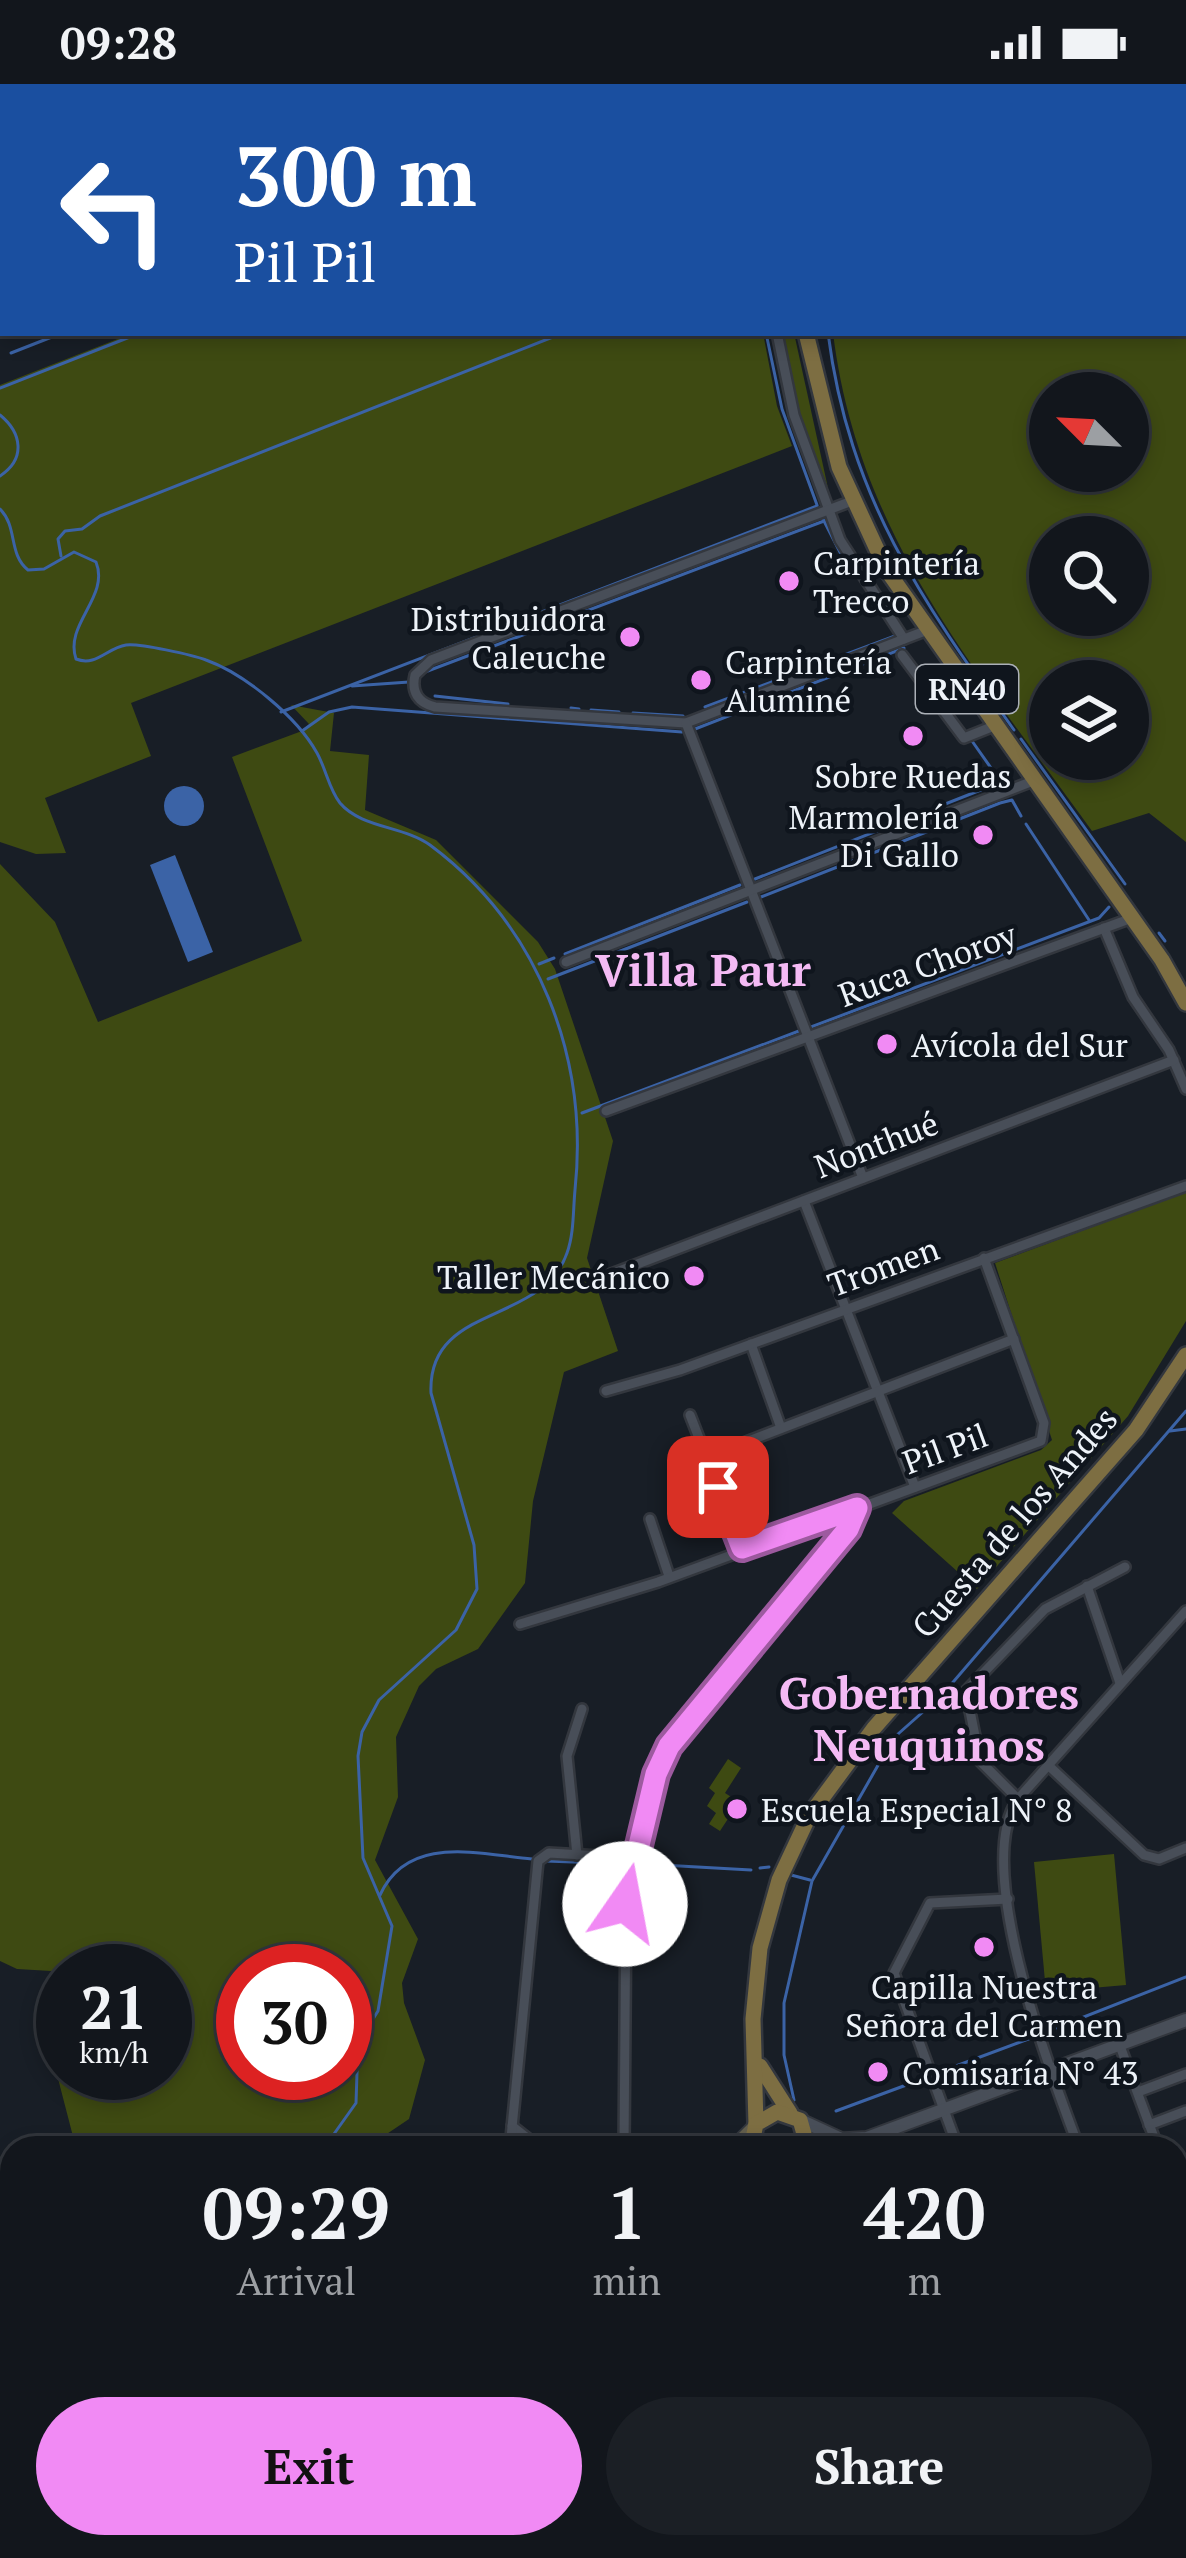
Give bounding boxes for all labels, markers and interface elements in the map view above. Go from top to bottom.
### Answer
text: 09:28 [60,12,177,72]
text: 300 m [234,119,477,230]
icon: left [36,132,192,288]
text: Pil Pil [234,226,377,297]
north arrow [1029,372,1149,492]
map controls [1029,372,1149,780]
button: search [1029,516,1149,636]
place label: Carpintería Trecco [813,541,980,622]
marker: Carpintería Trecco [776,568,802,594]
place label: Distribuidora Caleuche [411,597,606,678]
marker: Distribuidora Caleuche [617,624,643,650]
place label: Carpintería Aluminé [725,640,892,721]
button: layers [1029,660,1149,780]
road number: RN40 [916,665,1018,713]
marker: Carpintería Aluminé [688,667,714,693]
marker: Sobre Ruedas [900,723,926,749]
place label: Sobre Ruedas [814,754,1012,797]
place label: Marmolería Di Gallo [789,795,959,876]
marker: Marmolería Di Gallo [970,822,996,848]
street label: Ruca Choroy [832,912,1023,1016]
district label: Villa Paur [595,939,812,999]
place label: Avícola del Sur [911,1023,1128,1066]
marker: Avícola del Sur [874,1031,900,1057]
street label: Nonthué [808,1101,944,1187]
street label: Tromen [822,1226,945,1306]
place label: Taller Mecánico [437,1255,670,1298]
marker: Taller Mecánico [681,1263,707,1289]
street label: Cuesta de los Andes [902,1398,1126,1646]
street label: Pil Pil [897,1413,993,1483]
pin [667,1436,769,1538]
icon: arrive [685,1454,751,1520]
district label: Gobernadores Neuquinos [779,1662,1079,1774]
place label: Escuela Especial N° 8 [761,1788,1073,1831]
marker: Escuela Especial N° 8 [724,1796,750,1822]
position arrow [562,1841,688,1967]
marker: Capilla Nuestra Señora del Carmen [971,1934,997,1960]
speed limit sign: 30 [216,1944,372,2100]
place label: Capilla Nuestra Señora del Carmen [845,1965,1123,2046]
text: 21 [80,1967,148,2046]
text: km/h [79,2032,149,2072]
place label: Comisaría N° 43 [902,2051,1139,2094]
marker: Comisaría N° 43 [865,2059,891,2085]
text: 09:29 [202,2164,390,2260]
text: 1 [606,2164,647,2260]
text: 420 [863,2164,985,2260]
text: Arrival [236,2254,356,2306]
text: min [592,2254,661,2306]
text: m [908,2254,941,2306]
button: Exit [36,2397,582,2535]
button: Share [606,2397,1152,2535]

